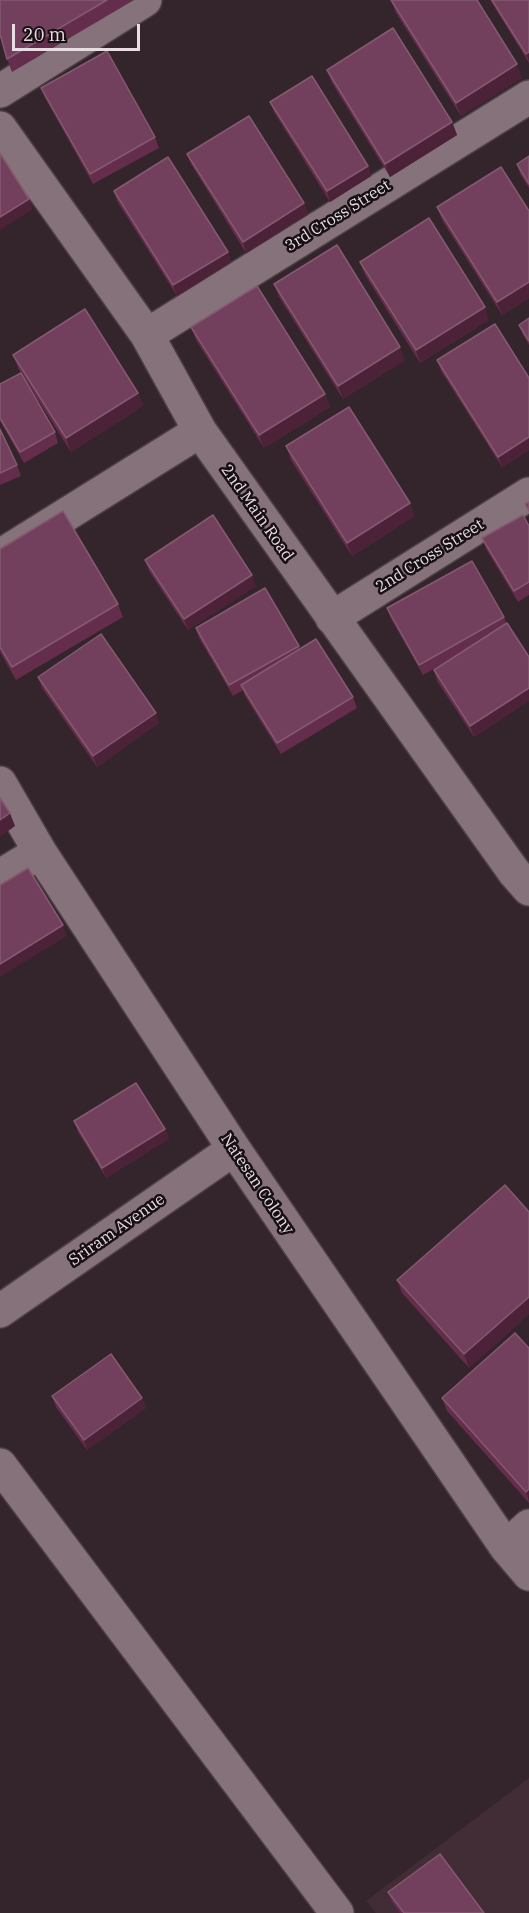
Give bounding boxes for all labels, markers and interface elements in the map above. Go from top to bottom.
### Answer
scale bar [15,12,142,50]
text: 20 m [23,23,66,46]
street label: 3rd Cross Street [282,176,394,256]
street label: 2nd Main Road [217,461,297,565]
street label: 2nd Cross Street [372,515,488,597]
street label: Natesan Colony [216,1130,298,1238]
street label: Sriram Avenue [65,1190,169,1270]

